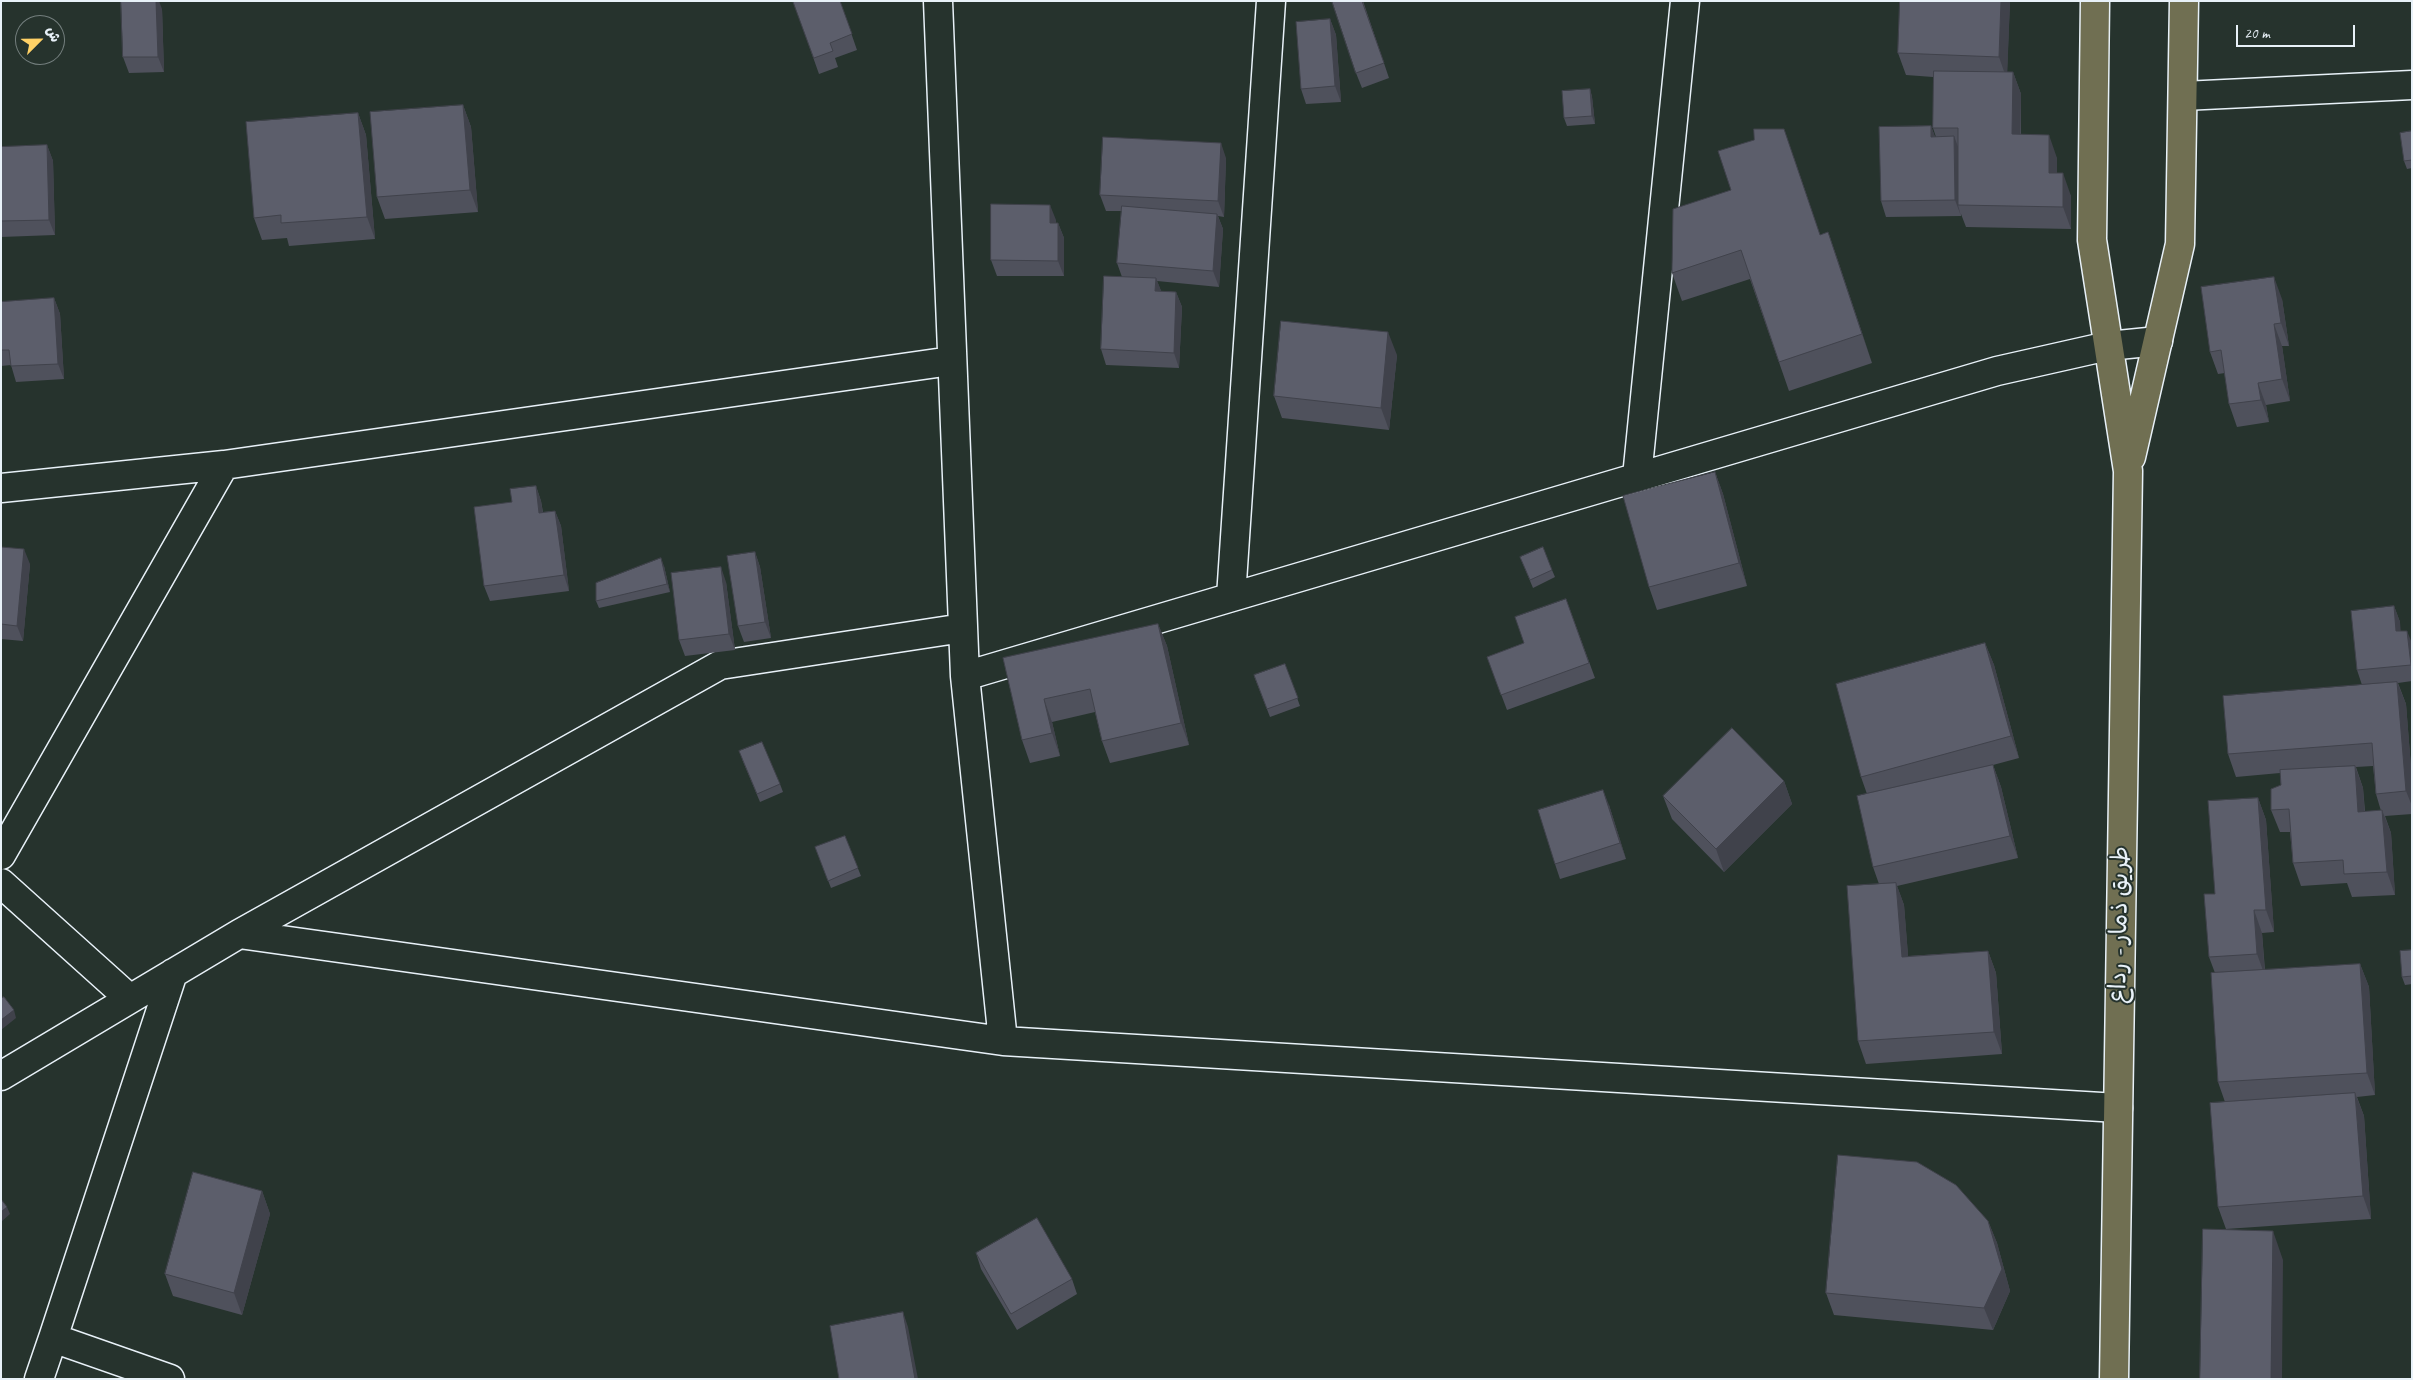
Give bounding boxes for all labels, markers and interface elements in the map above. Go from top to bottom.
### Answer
north arrow [15,15,65,65]
scale bar [2238,15,2357,47]
text: ش [43,24,64,45]
text: 20 m [2244,24,2270,43]
street label: طريق ذمار - رداع [2104,846,2136,1004]

